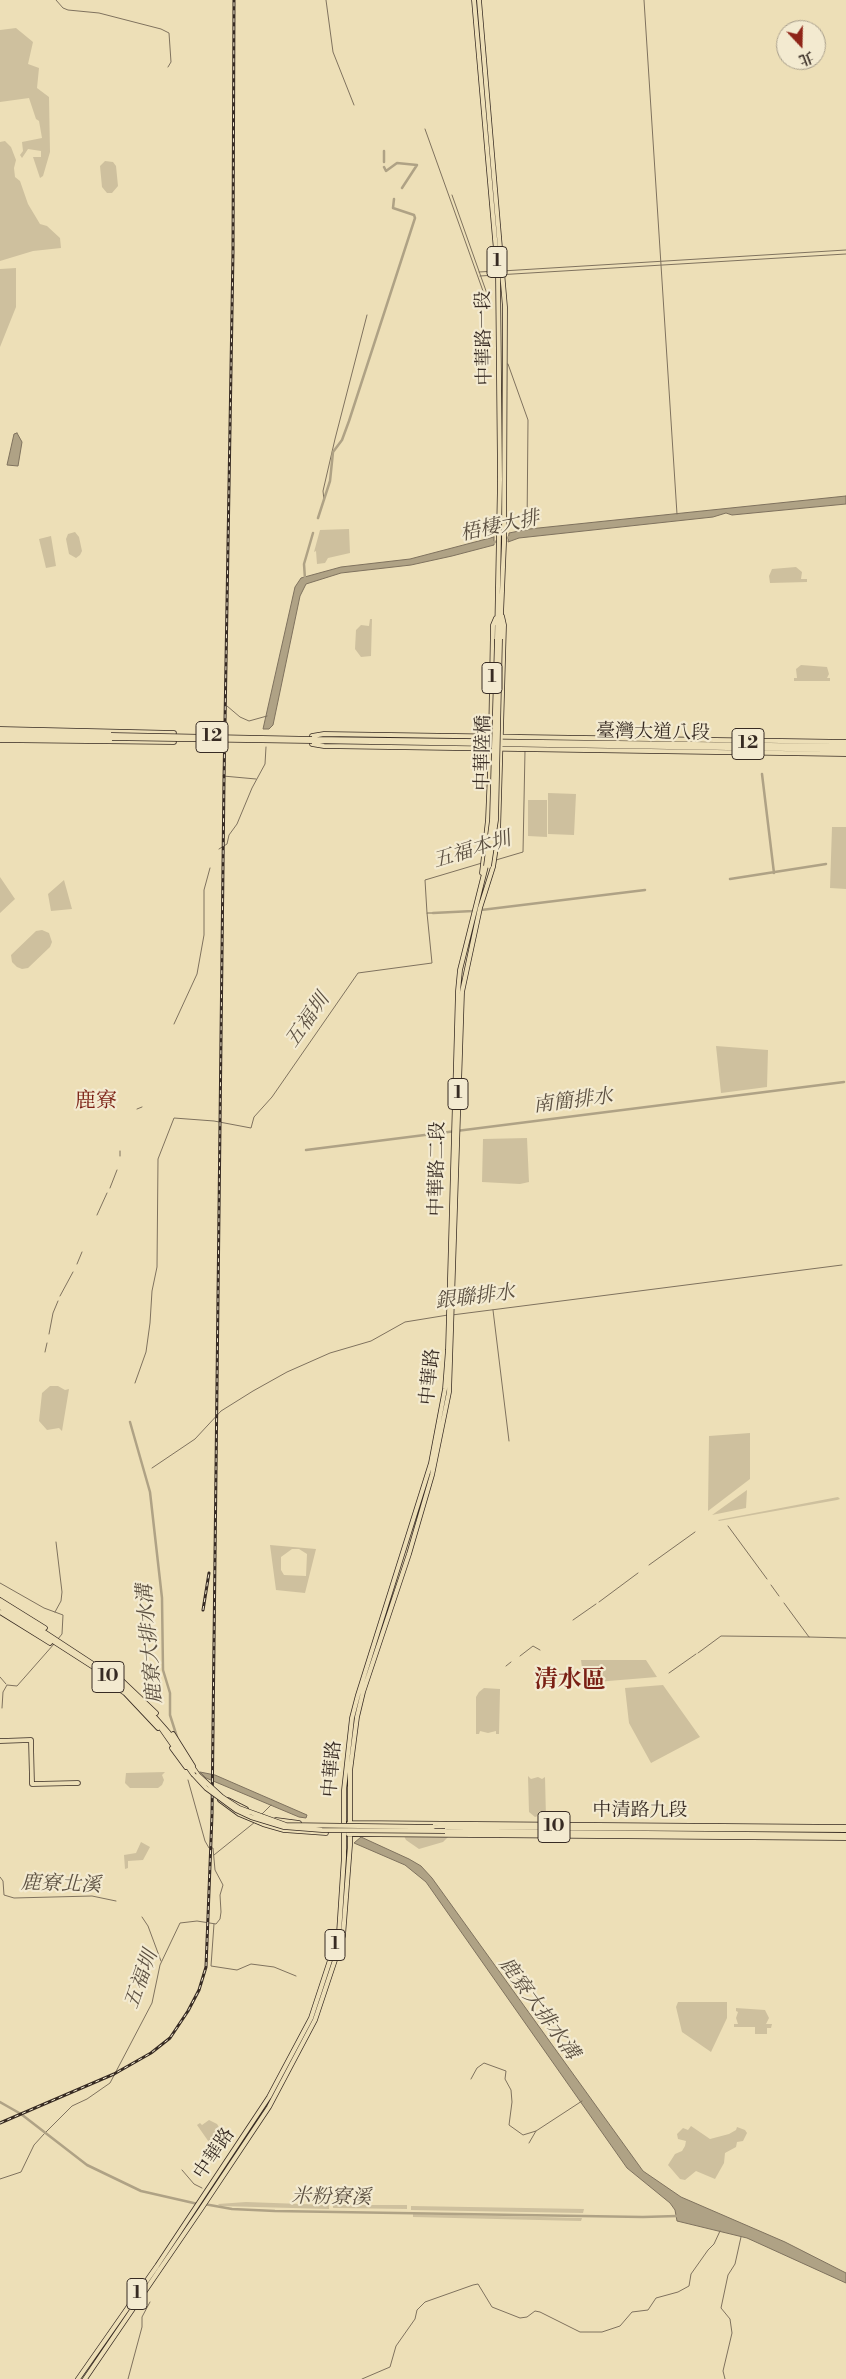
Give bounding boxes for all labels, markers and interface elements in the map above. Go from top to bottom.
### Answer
north arrow [776,20,826,70]
text: 北 [796,47,816,69]
road number: 1 [487,246,507,278]
street label: 中華路一段 [473,290,497,386]
water label: 梧棲大排 [458,507,542,547]
road number: 1 [482,662,502,694]
street label: 中華陸橋 [472,715,496,791]
street label: 臺灣大道八段 [596,721,710,745]
road number: 12 [196,722,228,752]
road number: 12 [732,729,764,760]
water label: 五福本圳 [430,828,514,874]
water label: 五福圳 [281,990,335,1052]
road number: 1 [448,1078,468,1110]
water label: 南簡排水 [532,1085,614,1119]
district label: 鹿寮 [75,1089,117,1115]
street label: 中華路二段 [426,1121,450,1217]
water label: 銀聯排水 [434,1281,516,1315]
street label: 中華路 [417,1347,445,1407]
water label: 鹿寮大排水溝 [134,1583,168,1705]
road number: 10 [92,1661,124,1692]
district label: 清水區 [534,1667,606,1695]
street label: 中華路 [319,1740,347,1798]
street label: 中清路九段 [593,1800,687,1822]
road number: 10 [538,1811,570,1842]
water label: 鹿寮北溪 [21,1872,101,1898]
road number: 1 [325,1930,345,1960]
water label: 五福圳 [120,1948,164,2012]
water label: 鹿寮大排水溝 [493,1953,583,2065]
street label: 中華路 [190,2124,240,2184]
water label: 米粉寮溪 [291,2185,371,2211]
road number: 1 [127,2278,147,2310]

